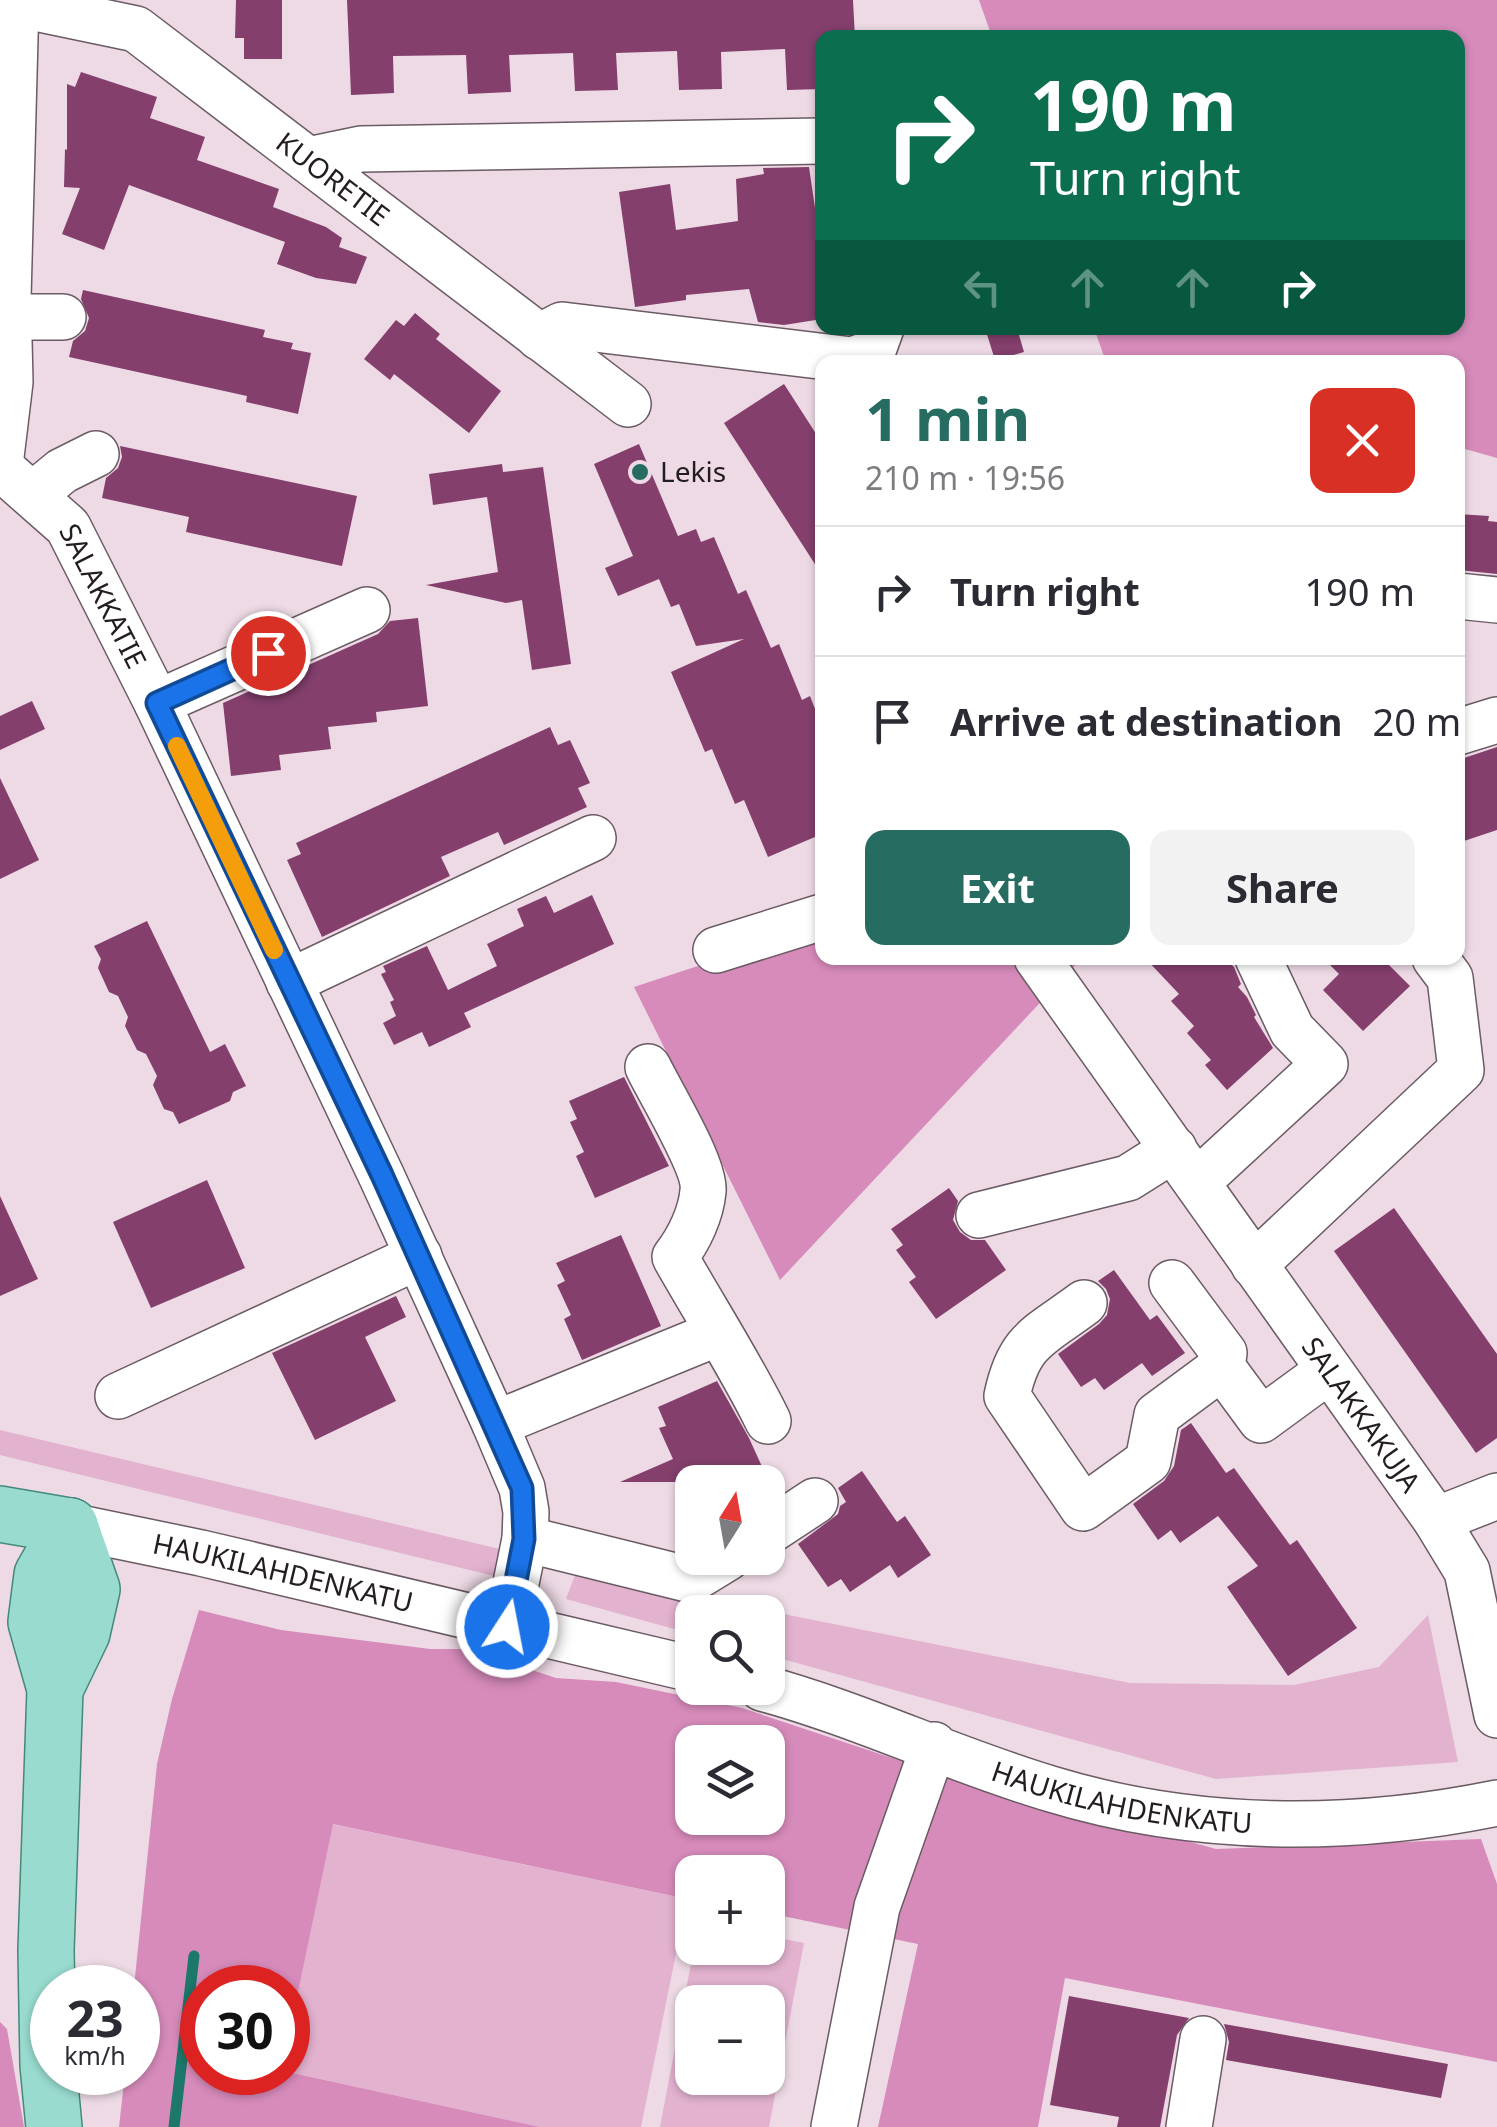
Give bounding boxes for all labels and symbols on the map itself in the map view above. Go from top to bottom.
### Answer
street label: KUORETIE [269,123,398,234]
place label: Lekis [660,452,726,490]
marker: Lekis [629,461,651,483]
street label: SALAKKATIE [51,517,156,674]
pin [226,611,311,696]
street label: SALAKKAKUJA [1294,1329,1430,1499]
north arrow [675,1465,785,1575]
street label: HAUKILAHDENKATU [150,1524,417,1620]
position arrow [455,1575,559,1679]
street label: HAUKILAHDENKATU [987,1751,1253,1841]
speed limit sign: 30 [180,1965,310,2095]

